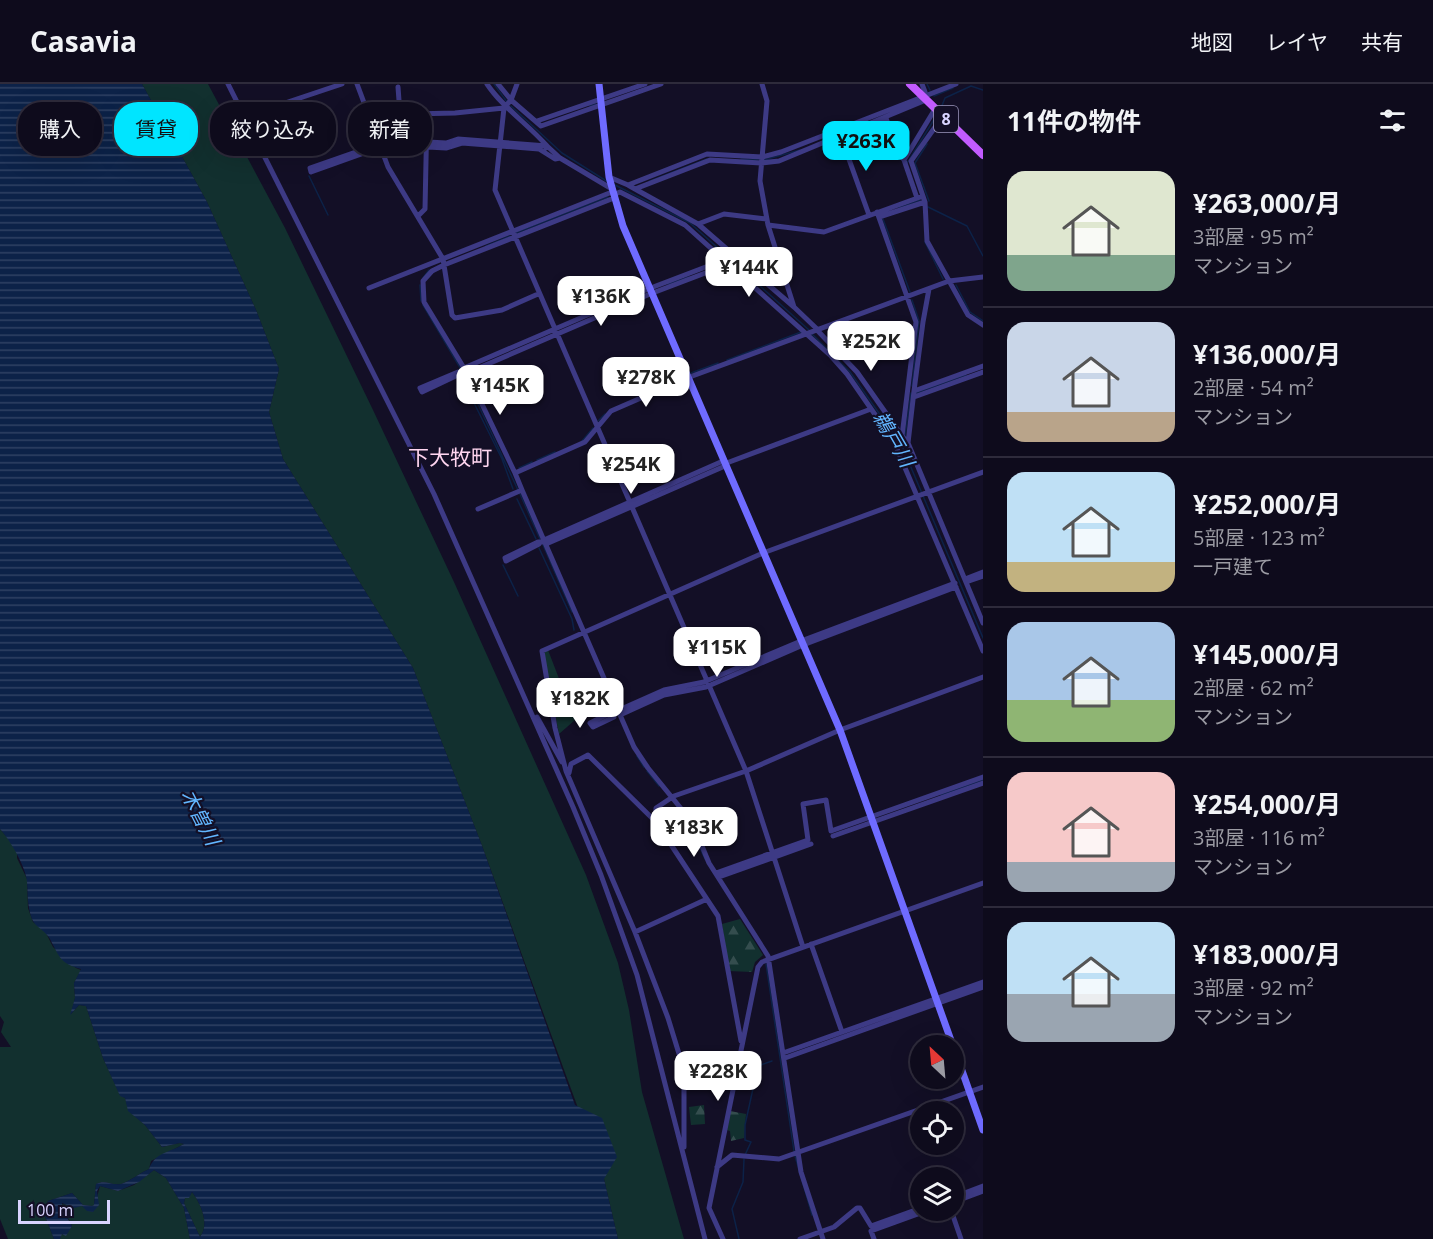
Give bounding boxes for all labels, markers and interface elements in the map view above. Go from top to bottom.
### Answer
text: Casavia [30,22,137,60]
text: 地図 [1191,28,1233,56]
text: レイヤ [1266,28,1328,56]
text: 共有 [1361,28,1403,56]
chip: 購入 [18,102,102,156]
chip: 賃貸 [114,102,198,156]
chip: 絞り込み [210,102,336,156]
chip: 新着 [348,102,432,156]
text: 11件の物件 [1007,103,1141,139]
icon: filters [1376,104,1409,137]
road number: 8 [934,106,958,132]
pin: ¥263K [824,121,908,172]
text: ¥263K [836,127,896,154]
text: ¥263,000/月 [1193,185,1341,221]
icon: home [1055,195,1127,267]
text: 3部屋 · 95 m² [1193,223,1314,250]
pin: ¥144K [707,247,791,298]
text: マンション [1193,252,1293,279]
text: ¥144K [719,253,779,280]
pin: ¥136K [559,276,643,327]
text: ¥136K [571,282,631,309]
pin: ¥252K [829,321,913,372]
text: ¥252K [841,327,901,354]
text: ¥136,000/月 [1193,336,1341,372]
icon: home [1055,346,1127,418]
pin: ¥278K [604,357,688,408]
text: ¥278K [616,363,676,390]
pin: ¥145K [458,365,542,416]
text: ¥145K [470,371,530,398]
text: 2部屋 · 54 m² [1193,374,1314,401]
text: マンション [1193,403,1293,430]
water label: 鵜戸川 [867,406,922,473]
district label: 下大牧町 [408,443,492,471]
pin: ¥254K [589,444,673,495]
text: ¥254K [601,450,661,477]
text: ¥252,000/月 [1193,486,1341,522]
icon: home [1055,496,1127,568]
text: 5部屋 · 123 m² [1193,524,1325,551]
text: 一戸建て [1193,553,1273,580]
pin: ¥115K [675,627,759,678]
text: ¥115K [687,633,747,660]
text: ¥145,000/月 [1193,636,1341,672]
icon: home [1055,646,1127,718]
text: 2部屋 · 62 m² [1193,674,1314,701]
pin: ¥182K [538,678,622,729]
text: ¥182K [550,684,610,711]
text: マンション [1193,703,1293,730]
water label: 木曽川 [175,784,228,852]
text: ¥254,000/月 [1193,786,1341,822]
icon: home [1055,796,1127,868]
pin: ¥183K [652,807,736,858]
text: ¥183K [664,813,724,840]
text: 3部屋 · 116 m² [1193,824,1325,851]
text: マンション [1193,853,1293,880]
text: ¥183,000/月 [1193,936,1341,972]
icon: home [1055,946,1127,1018]
text: 3部屋 · 92 m² [1193,974,1314,1001]
text: マンション [1193,1003,1293,1030]
north arrow [910,1035,964,1089]
map controls [910,1035,964,1221]
pin: ¥228K [676,1051,760,1102]
text: ¥228K [688,1057,748,1084]
button: locate [910,1101,964,1155]
button: layers [910,1167,964,1221]
scale bar [18,1197,110,1224]
text: 100 m [27,1199,73,1221]

